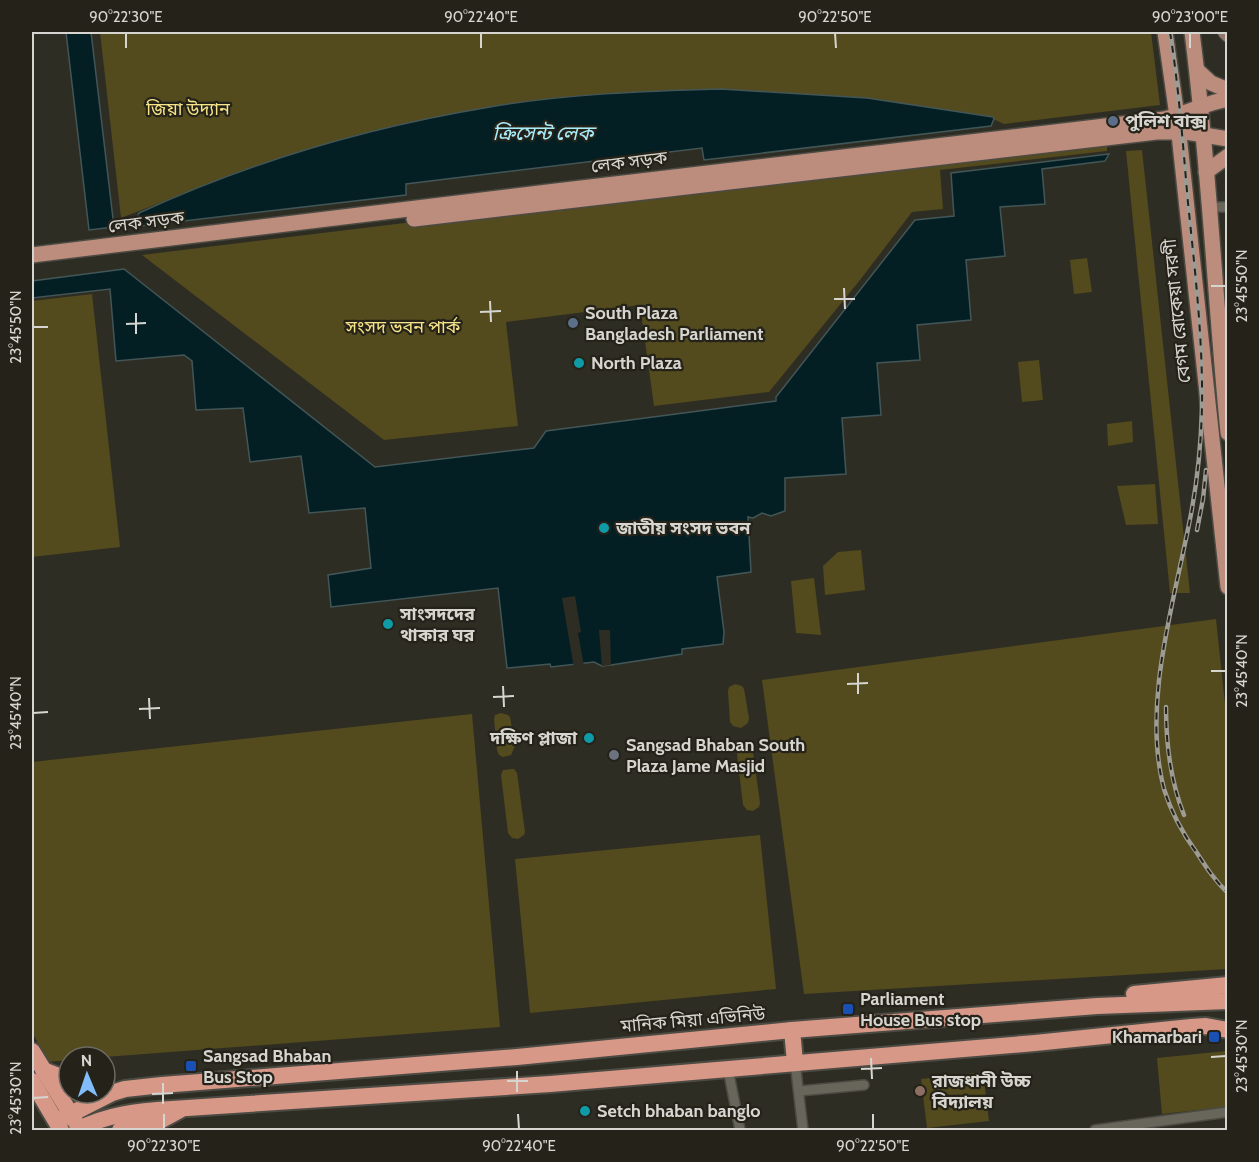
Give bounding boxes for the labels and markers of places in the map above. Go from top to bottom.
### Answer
place label: পুলিশ বাক্স [1125,110,1208,132]
marker: পুলিশ বাক্স [1106,114,1120,128]
place label: South Plaza Bangladesh Parliament [585,302,763,345]
marker: South Plaza Bangladesh Parliament [566,316,580,330]
place label: North Plaza [591,352,682,374]
marker: North Plaza [572,356,586,370]
place label: জাতীয় সংসদ ভবন [615,517,751,539]
marker: জাতীয় সংসদ ভবন [597,521,611,535]
place label: সাংসদদের থাকার ঘর [399,603,476,646]
marker: সাংসদদের থাকার ঘর [381,617,395,631]
place label: দক্ষিণ প্লাজা [489,727,578,749]
marker: দক্ষিণ প্লাজা [582,731,596,745]
place label: Sangsad Bhaban South Plaza Jame Masjid [626,734,805,777]
marker: Sangsad Bhaban South Plaza Jame Masjid [607,748,621,762]
place label: Parliament House Bus stop [860,988,981,1031]
marker: Parliament House Bus stop [841,1002,855,1016]
place label: Khamarbari [1112,1026,1202,1048]
marker: Khamarbari [1207,1030,1221,1044]
place label: Sangsad Bhaban Bus Stop [203,1045,332,1088]
marker: Sangsad Bhaban Bus Stop [184,1059,198,1073]
place label: রাজধানী উচ্চ বিদ্যালয় [931,1070,1032,1113]
marker: রাজধানী উচ্চ বিদ্যালয় [913,1084,927,1098]
place label: Setch bhaban banglo [597,1100,761,1122]
marker: Setch bhaban banglo [578,1104,592,1118]

